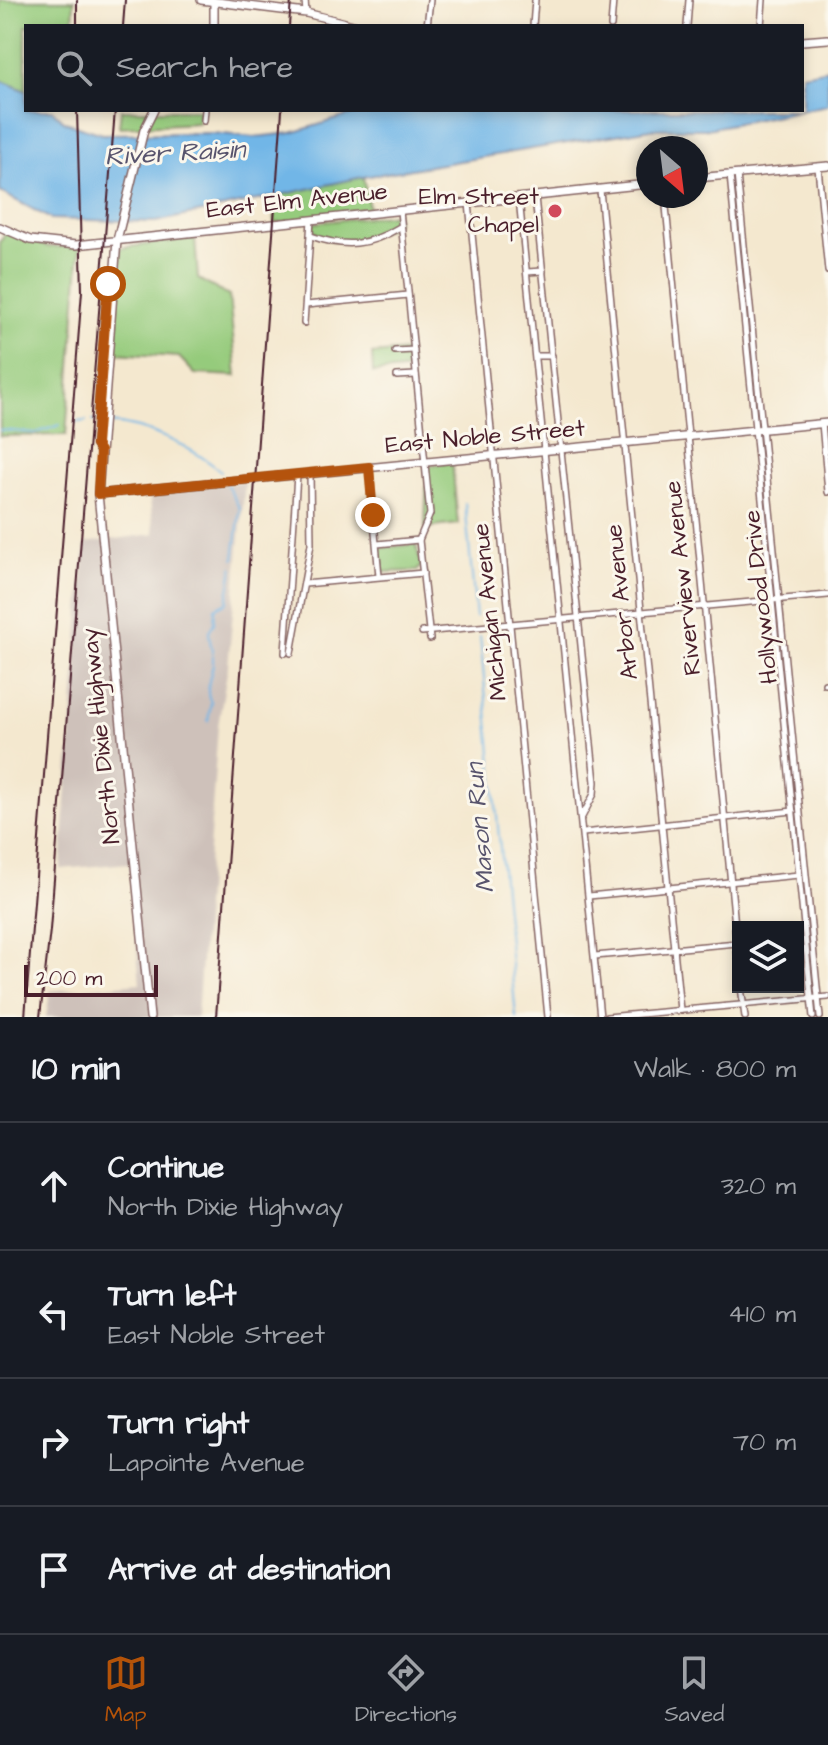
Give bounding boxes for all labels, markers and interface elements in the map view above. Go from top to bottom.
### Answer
search box [24,24,804,112]
icon: search [52,46,96,90]
text: Search here [116,47,293,89]
water label: River Raisin [104,131,248,175]
north arrow [636,136,708,208]
street label: East Elm Avenue [205,175,389,227]
place label: Elm Street Chapel [419,180,539,242]
marker: Elm Street Chapel [546,202,564,220]
route start [90,266,126,302]
street label: East Noble Street [384,411,586,463]
street label: Riverview Avenue [656,479,710,677]
route end [355,497,391,533]
street label: Hollywood Drive [735,508,788,686]
street label: Michigan Avenue [464,521,517,702]
street label: Arbor Avenue [597,522,647,682]
street label: North Dixie Highway [73,626,130,846]
water label: Mason Run [456,759,504,895]
map controls [732,921,804,993]
button: layers [732,921,804,993]
scale bar [24,961,158,997]
text: 200 m [36,963,102,994]
text: 10 min [32,1045,120,1093]
text: Walk · 800 m [633,1051,796,1087]
text: Continue [108,1147,224,1189]
icon: ahead [32,1164,76,1208]
text: 320 m [721,1168,796,1204]
text: North Dixie Highway [108,1189,343,1225]
text: Turn left [108,1275,236,1317]
icon: left [32,1292,76,1336]
text: 410 m [728,1296,796,1332]
text: East Noble Street [108,1317,325,1353]
text: Turn right [108,1403,249,1445]
icon: right [32,1420,76,1464]
text: 70 m [733,1424,796,1460]
text: Lapointe Avenue [108,1445,305,1481]
icon: arrive [32,1548,76,1592]
text: Arrive at destination [108,1549,390,1591]
tab: Map [104,1651,148,1730]
tab: Directions [355,1651,457,1730]
tab: Saved [664,1651,724,1730]

